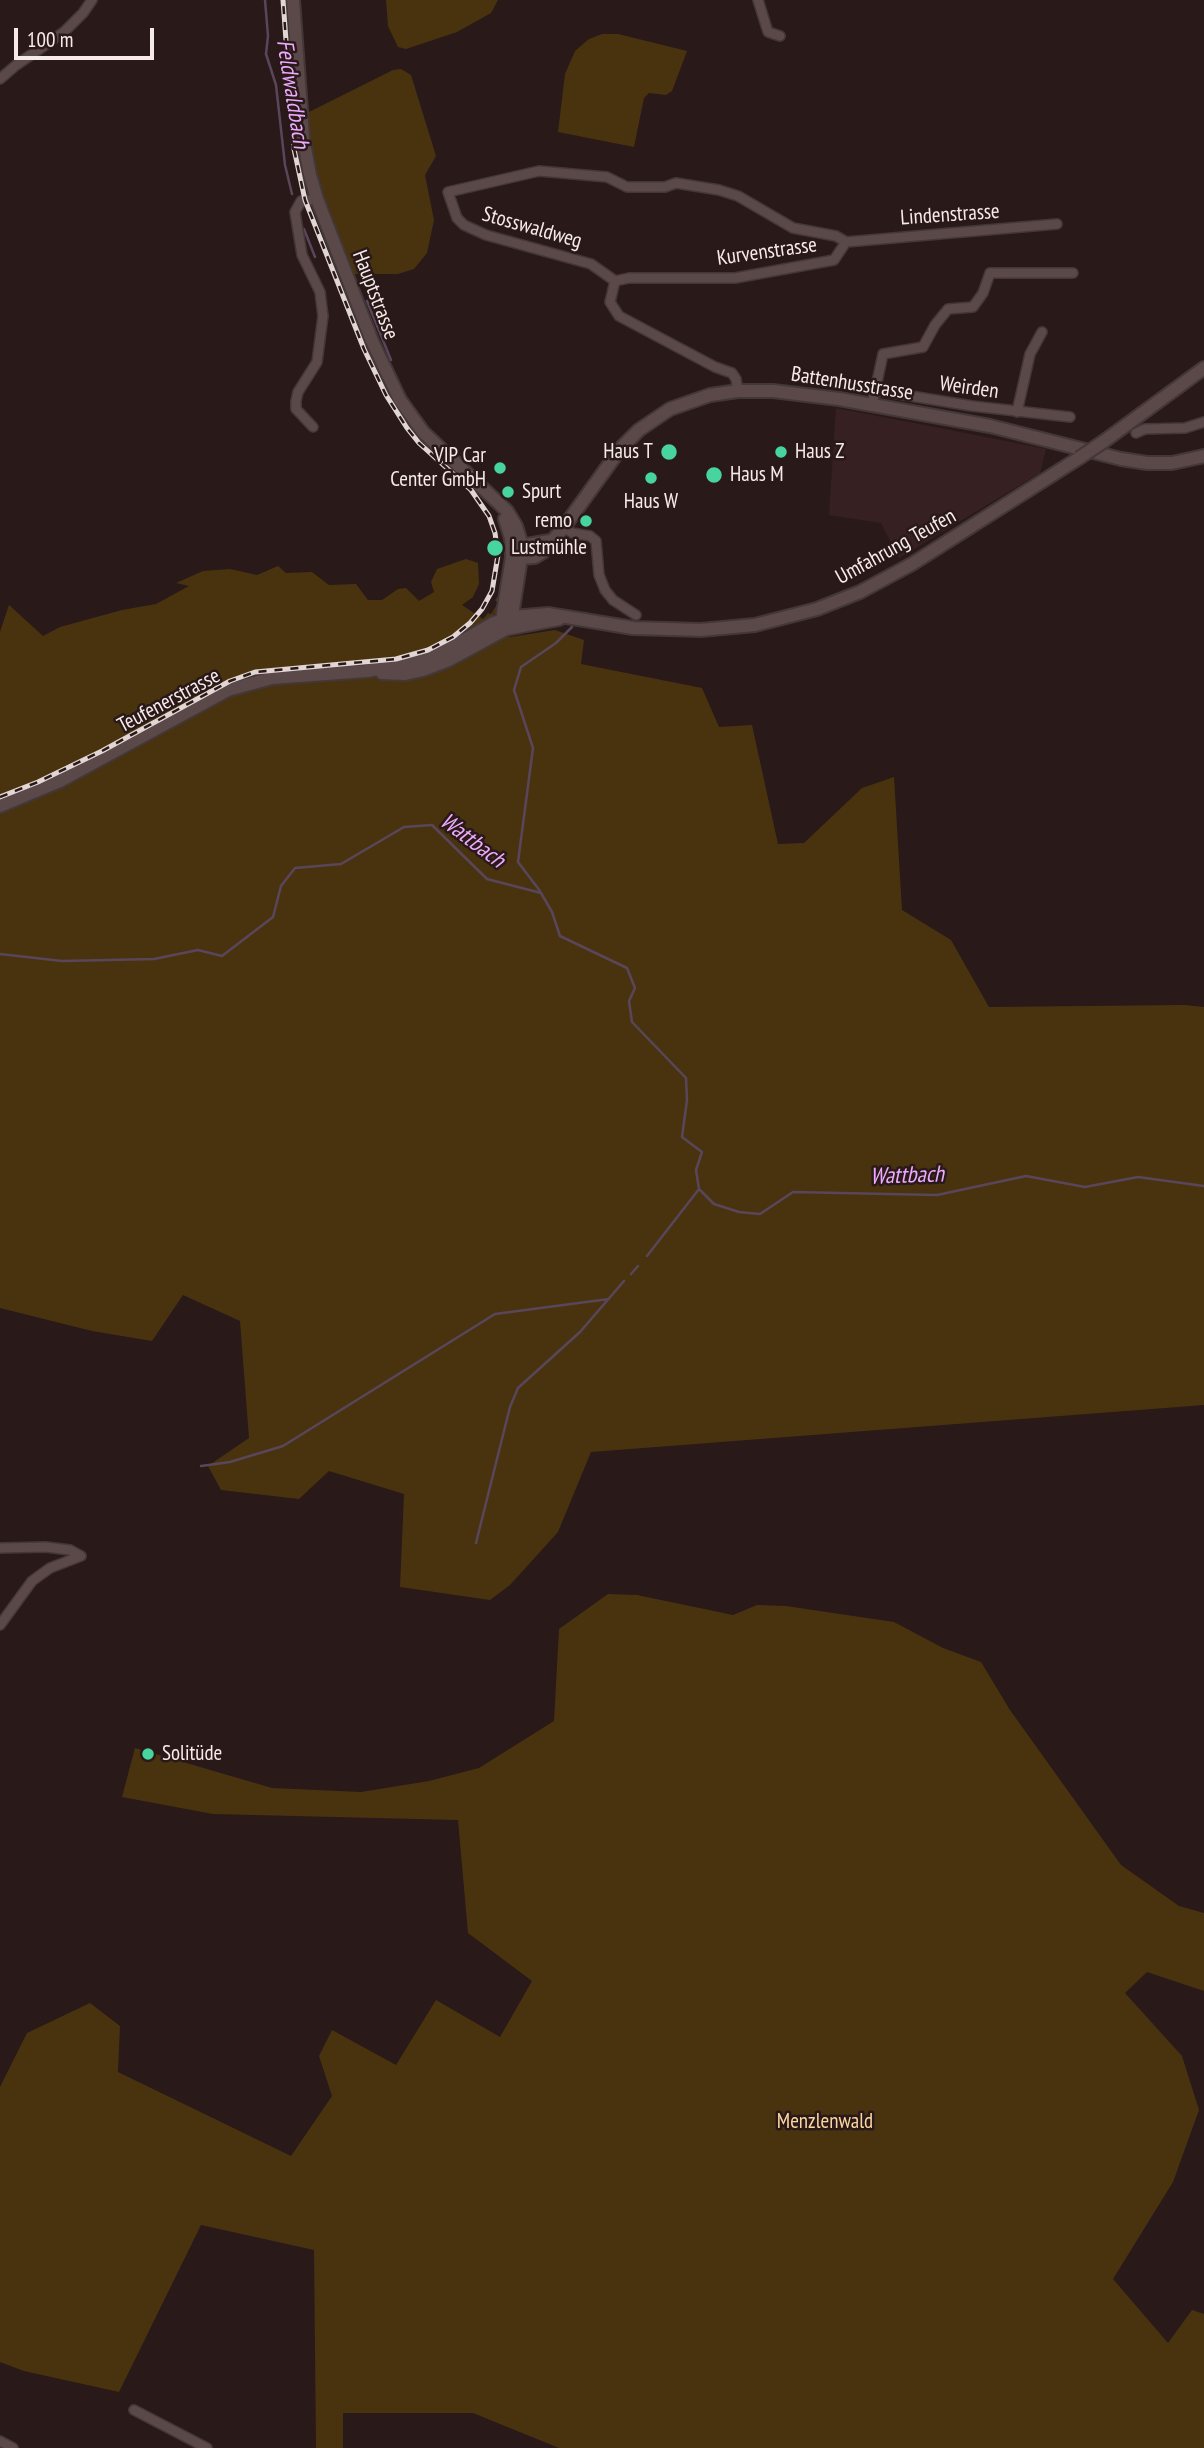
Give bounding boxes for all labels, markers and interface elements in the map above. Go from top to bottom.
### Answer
scale bar [18,14,158,58]
text: 100 m [27,26,73,53]
water label: Feldwaldbach [270,38,314,150]
street label: Lindenstrasse [900,199,1000,231]
street label: Stosswaldweg [479,202,585,254]
street label: Kurvenstrasse [715,233,819,271]
street label: Hauptstrasse [346,247,404,343]
street label: Battenhusstrasse [789,362,915,406]
street label: Weirden [938,371,1000,405]
place label: Haus T [603,439,653,465]
place label: Haus Z [795,439,845,465]
marker: Haus T [659,442,679,462]
place label: VIP Car Center GmbH [390,443,486,493]
marker: Haus Z [773,444,789,460]
marker: VIP Car Center GmbH [492,460,508,476]
place label: Haus M [730,462,784,488]
marker: Haus M [704,465,724,485]
marker: Haus W [643,470,659,486]
place label: Spurt [522,479,561,505]
marker: Spurt [500,484,516,500]
place label: Haus W [624,489,678,515]
street label: Umfahrung Teufen [832,504,960,590]
place label: remo [535,508,572,534]
marker: remo [578,513,594,529]
place label: Lustmühle [511,535,587,561]
marker: Lustmühle [485,538,505,558]
street label: Teufenerstrasse [113,663,225,739]
water label: Wattbach [434,808,510,874]
water label: Wattbach [870,1161,944,1191]
place label: Solitüde [162,1741,222,1767]
marker: Solitüde [140,1746,156,1762]
park label: Menzlenwald [777,2109,873,2135]

